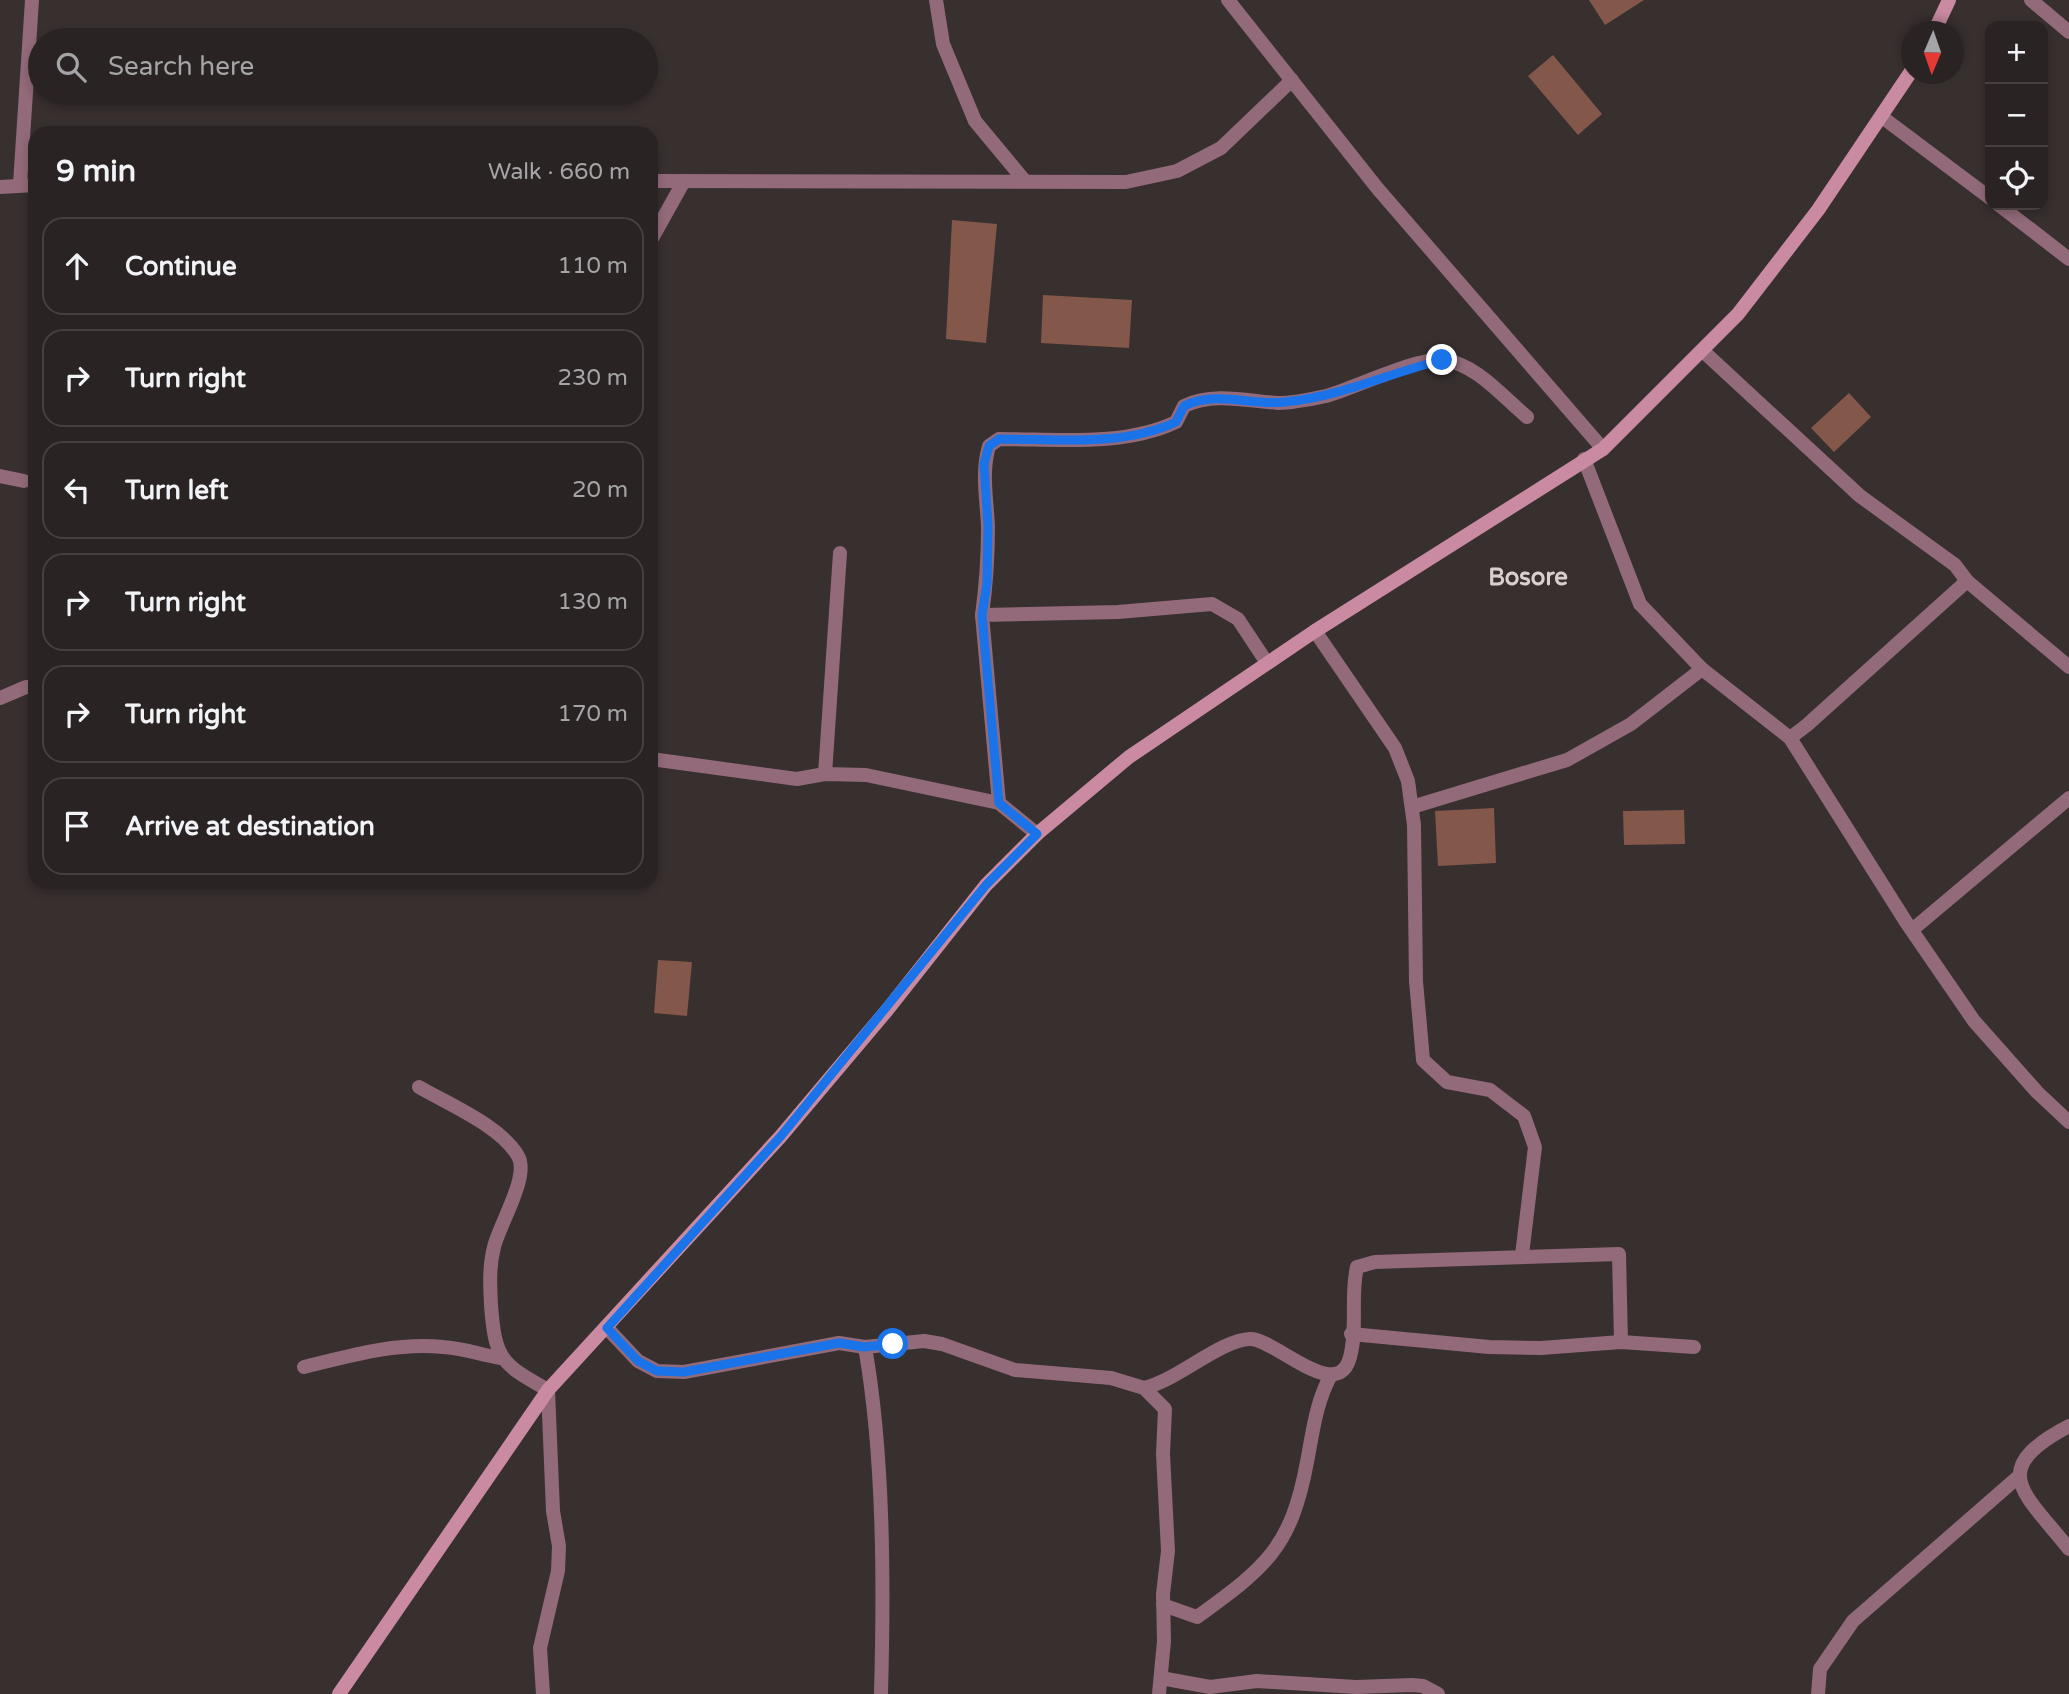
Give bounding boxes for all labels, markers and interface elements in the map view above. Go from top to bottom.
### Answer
north arrow [1901,21,1964,84]
map controls [1985,21,2048,210]
button: + [1985,21,2048,84]
search box [28,28,658,105]
icon: search [52,48,90,86]
text: Search here [108,51,254,82]
button: − [1985,84,2048,147]
button: locate [1985,147,2048,210]
text: 9 min [56,153,136,190]
text: Walk · 660 m [488,158,630,186]
icon: ahead [58,247,96,285]
text: Continue [125,251,237,282]
text: 110 m [558,252,628,280]
route end [1426,344,1457,375]
icon: right [58,359,96,397]
text: Turn right [125,363,246,394]
text: 230 m [558,364,628,392]
icon: left [58,471,96,509]
text: Turn left [125,475,228,506]
text: 20 m [572,476,628,504]
district label: Bosore [1488,563,1568,592]
icon: right [58,583,96,621]
text: Turn right [125,587,246,618]
text: 130 m [558,588,628,616]
icon: right [58,695,96,733]
text: Turn right [125,699,246,730]
text: 170 m [558,700,628,728]
icon: arrive [58,807,96,845]
text: Arrive at destination [125,811,375,842]
route start [877,1328,908,1359]

